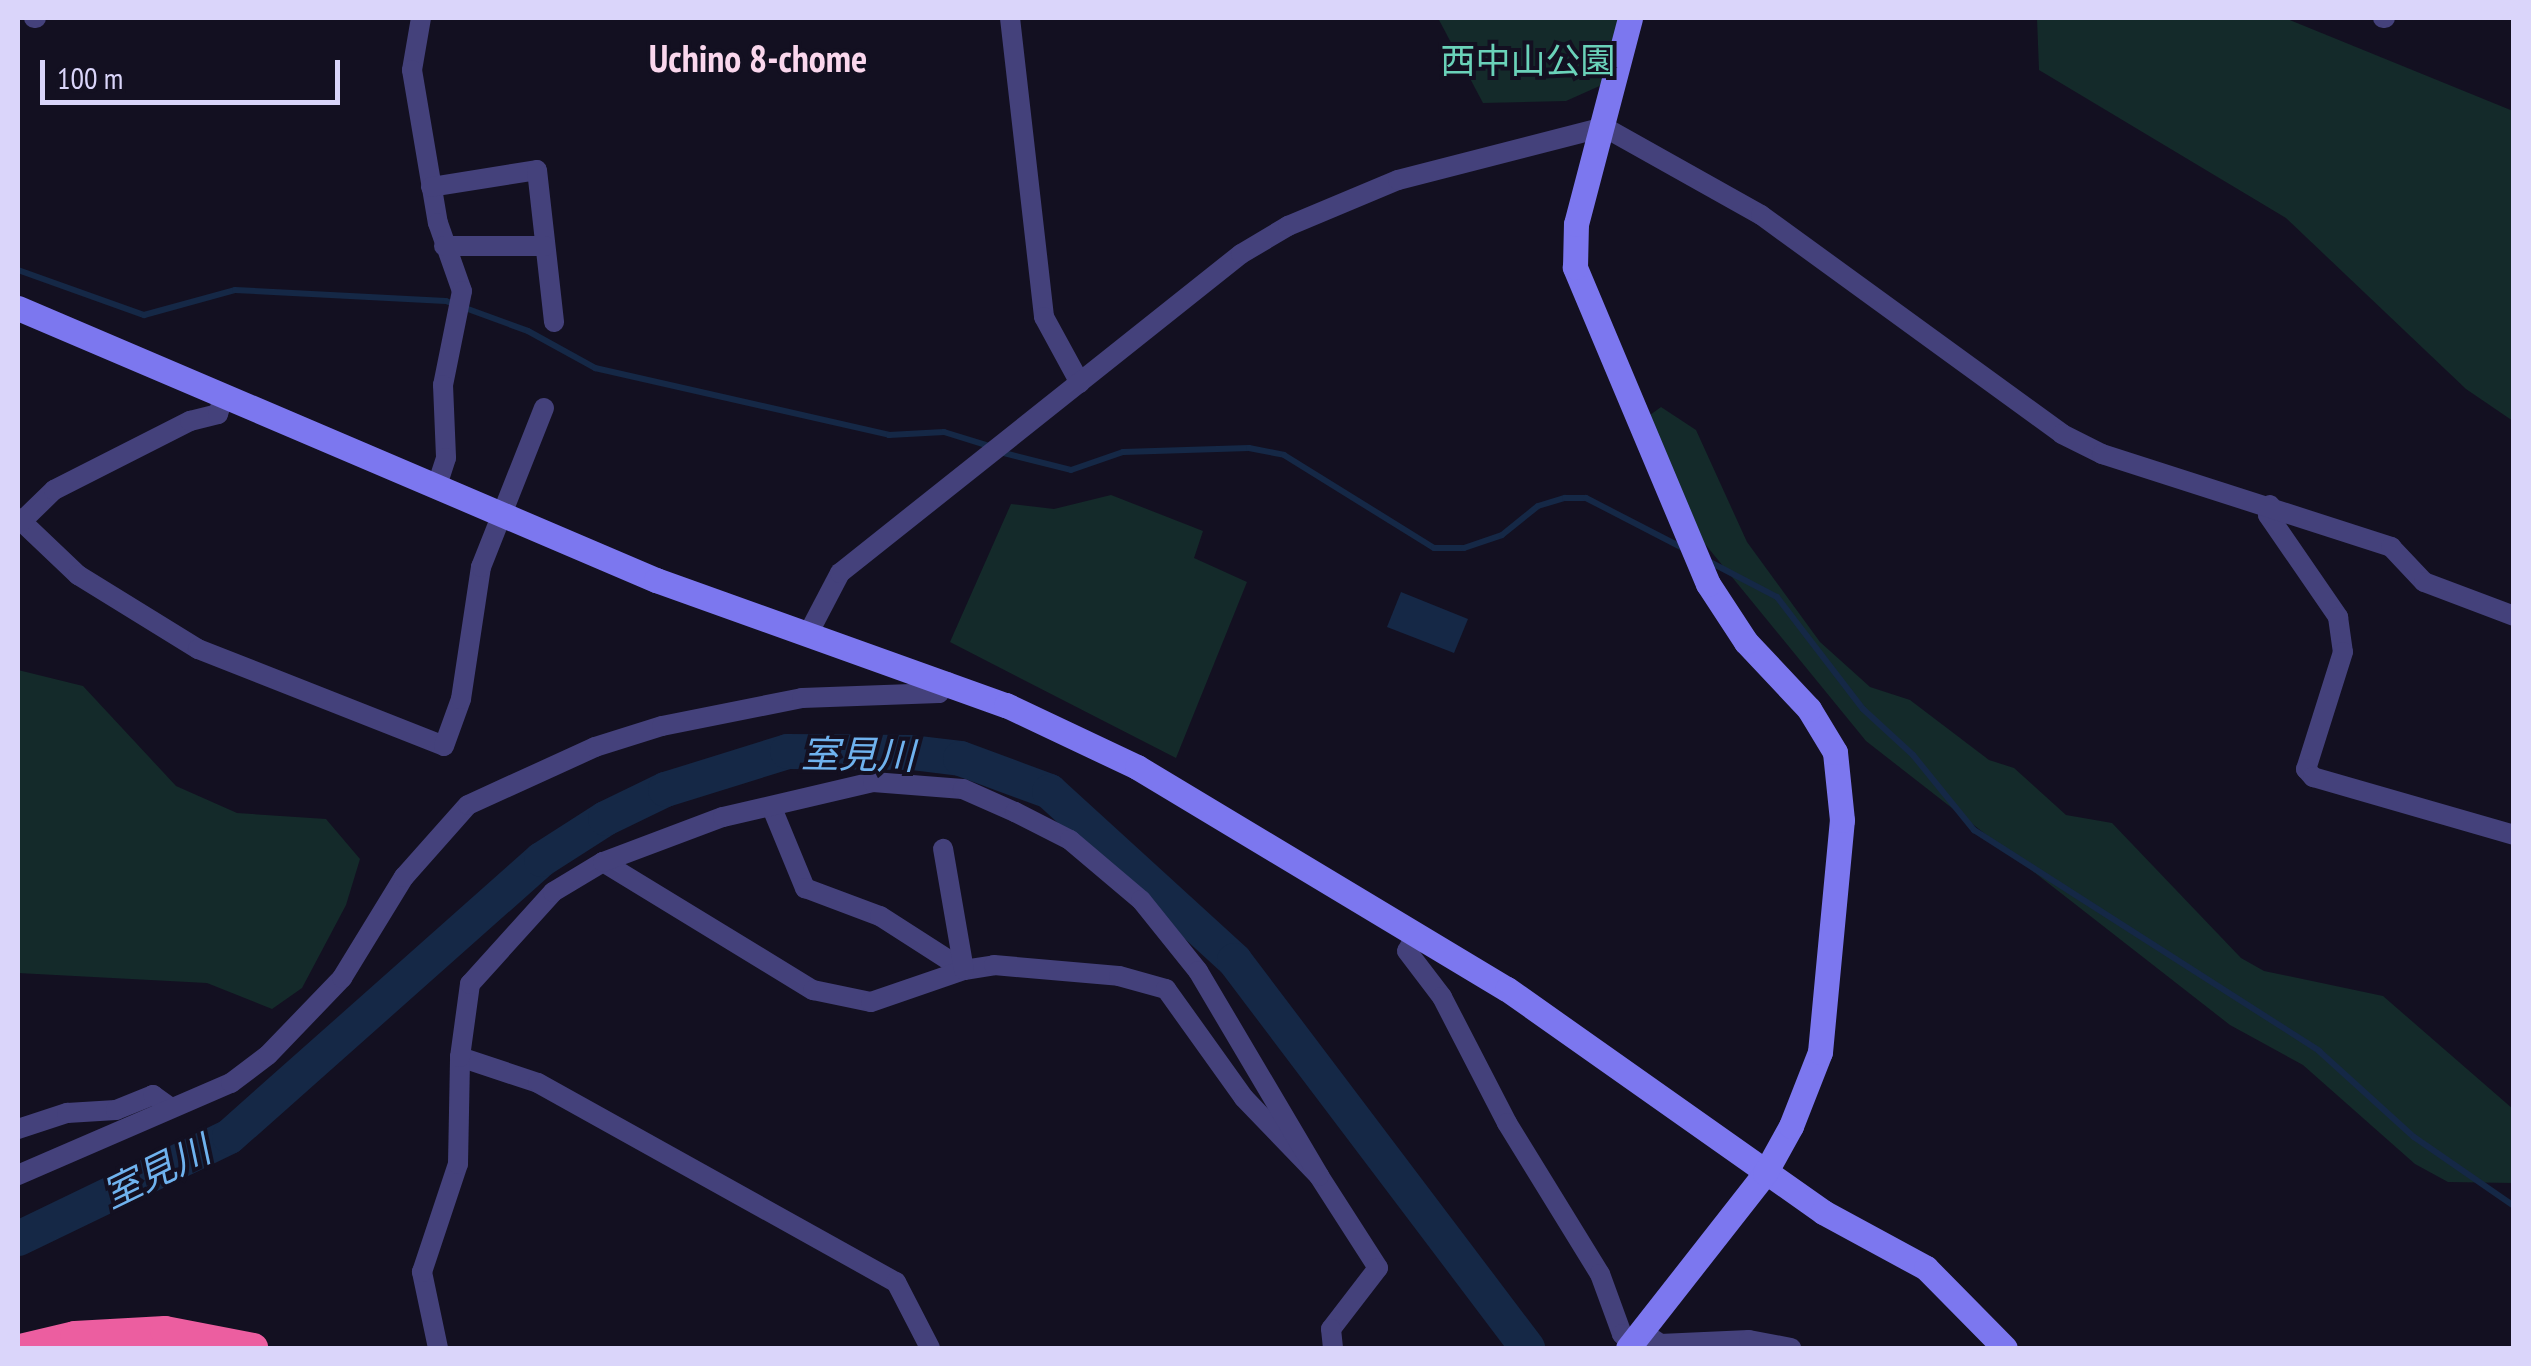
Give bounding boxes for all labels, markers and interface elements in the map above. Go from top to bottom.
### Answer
district label: Uchino 8-chome [649,35,867,81]
park label: 西中山公園 [1441,39,1615,81]
scale bar [45,40,345,102]
text: 100 m [57,58,123,97]
water label: 室見川 [801,730,915,778]
water label: 室見川 [95,1126,217,1216]

